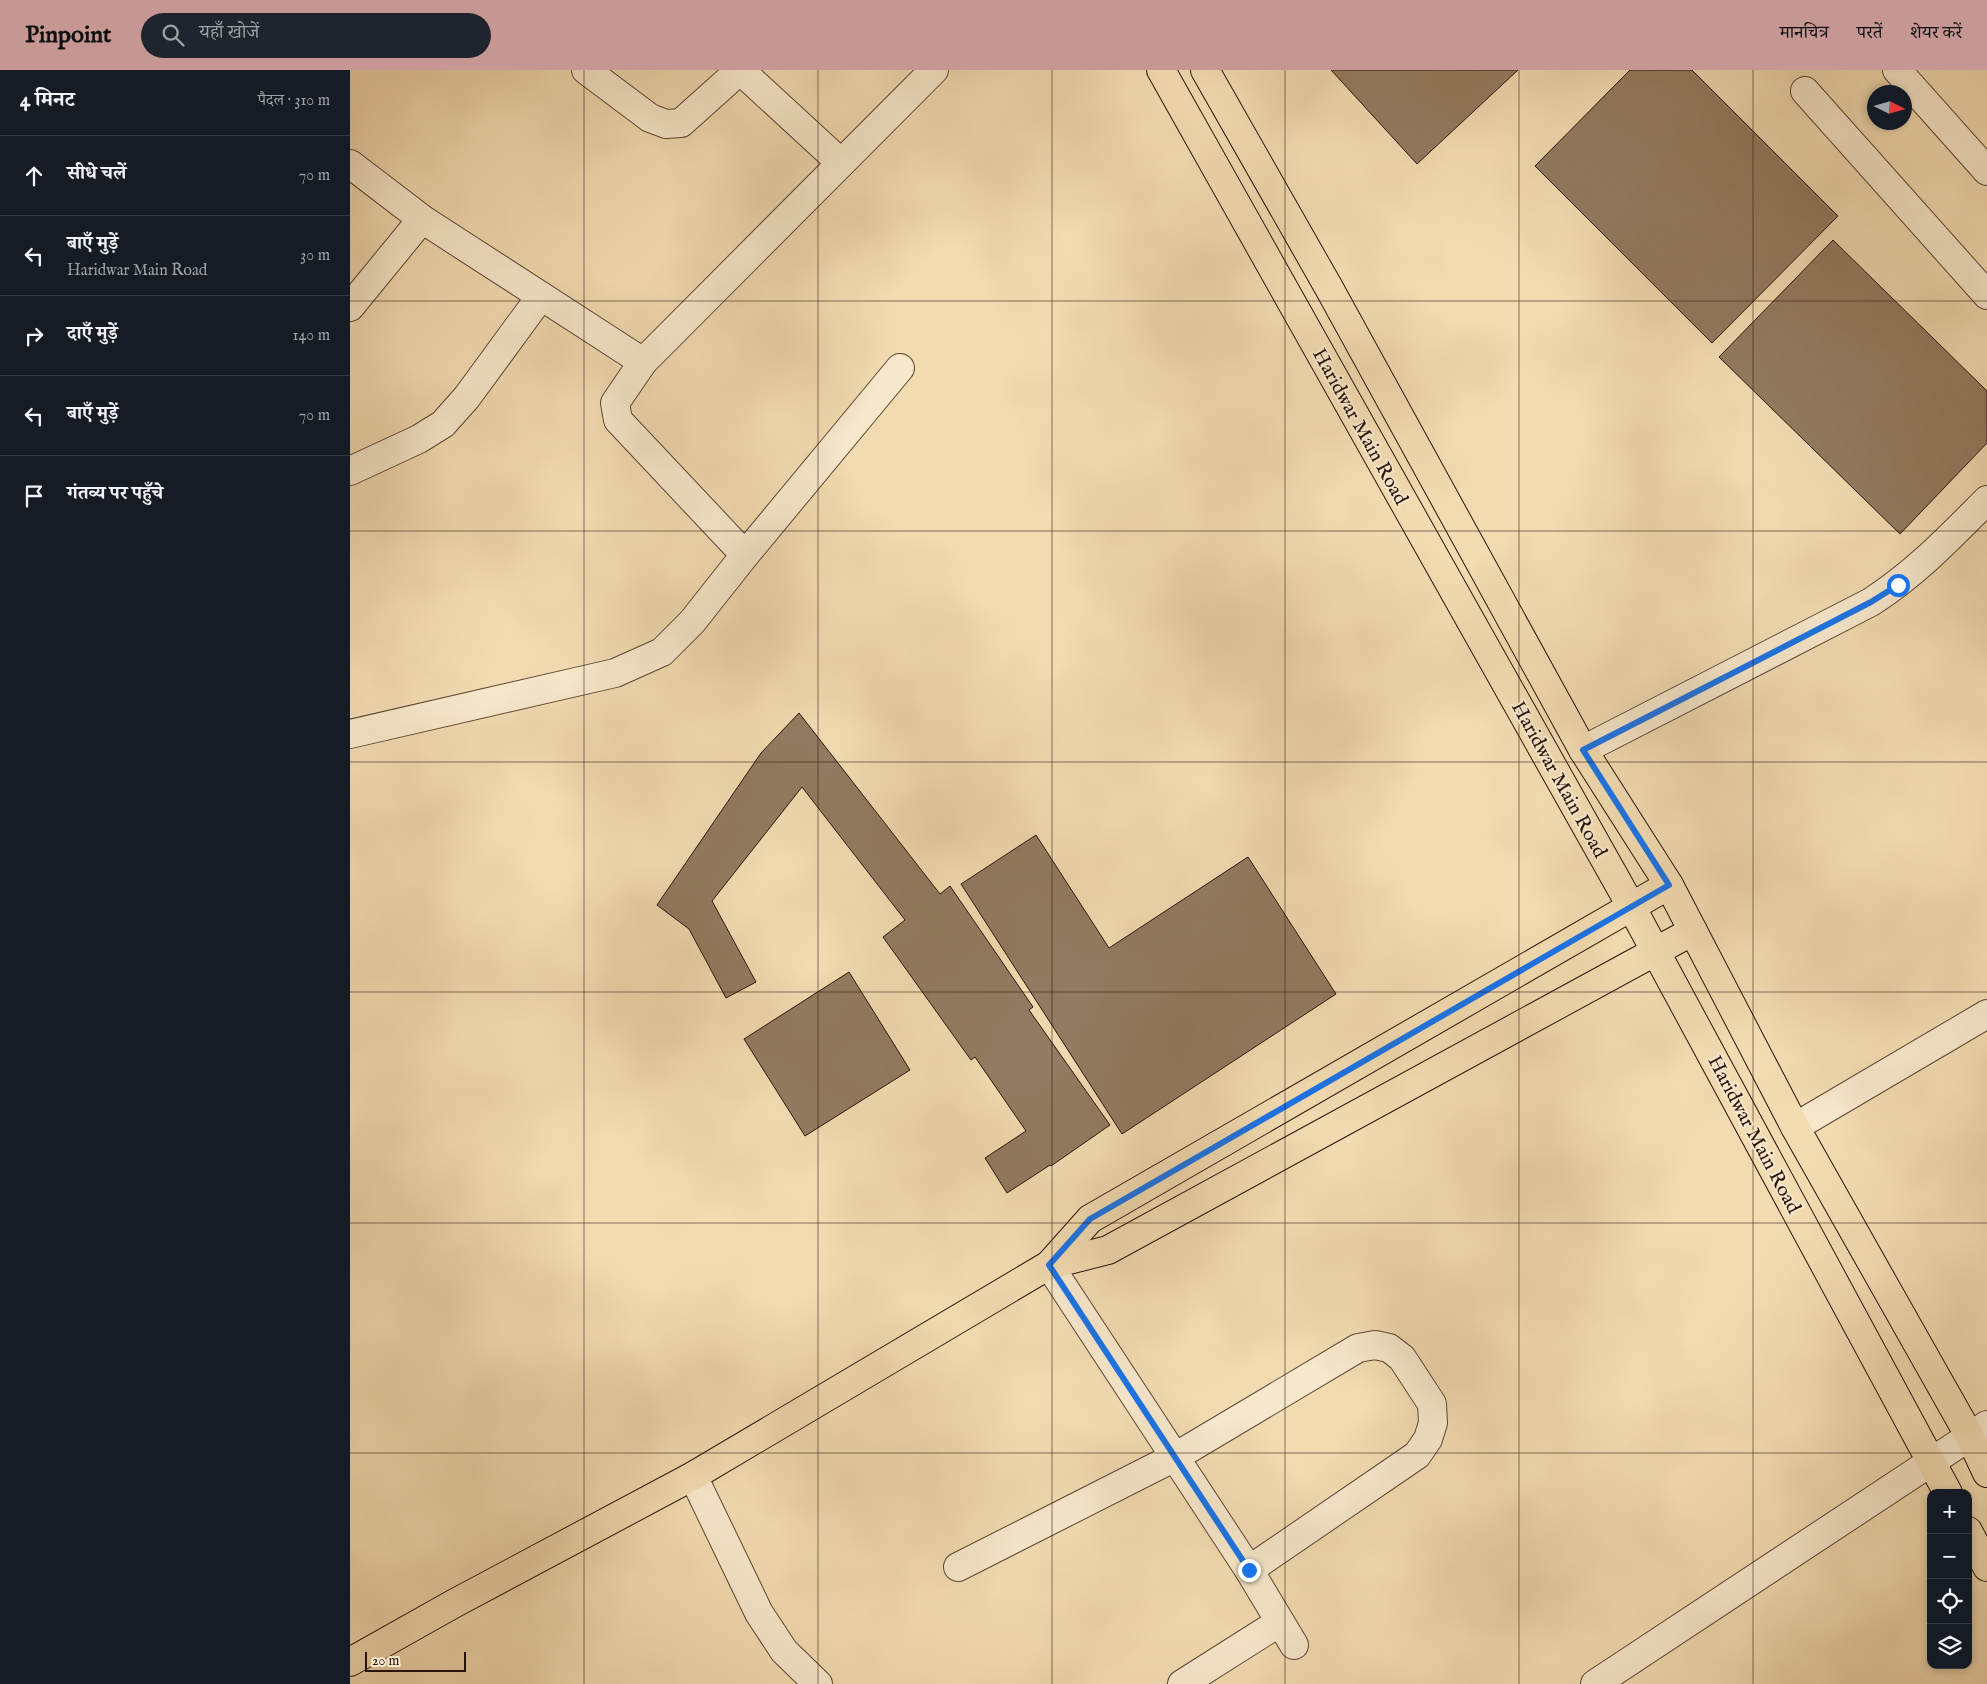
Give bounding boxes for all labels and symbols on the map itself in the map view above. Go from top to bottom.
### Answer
north arrow [1867,85,1912,130]
street label: Haridwar Main Road [1306,344,1413,510]
route start [1887,574,1910,597]
street label: Haridwar Main Road [1505,697,1612,863]
street label: Haridwar Main Road [1701,1051,1806,1218]
route end [1238,1559,1261,1582]
scale bar [365,1649,466,1672]

